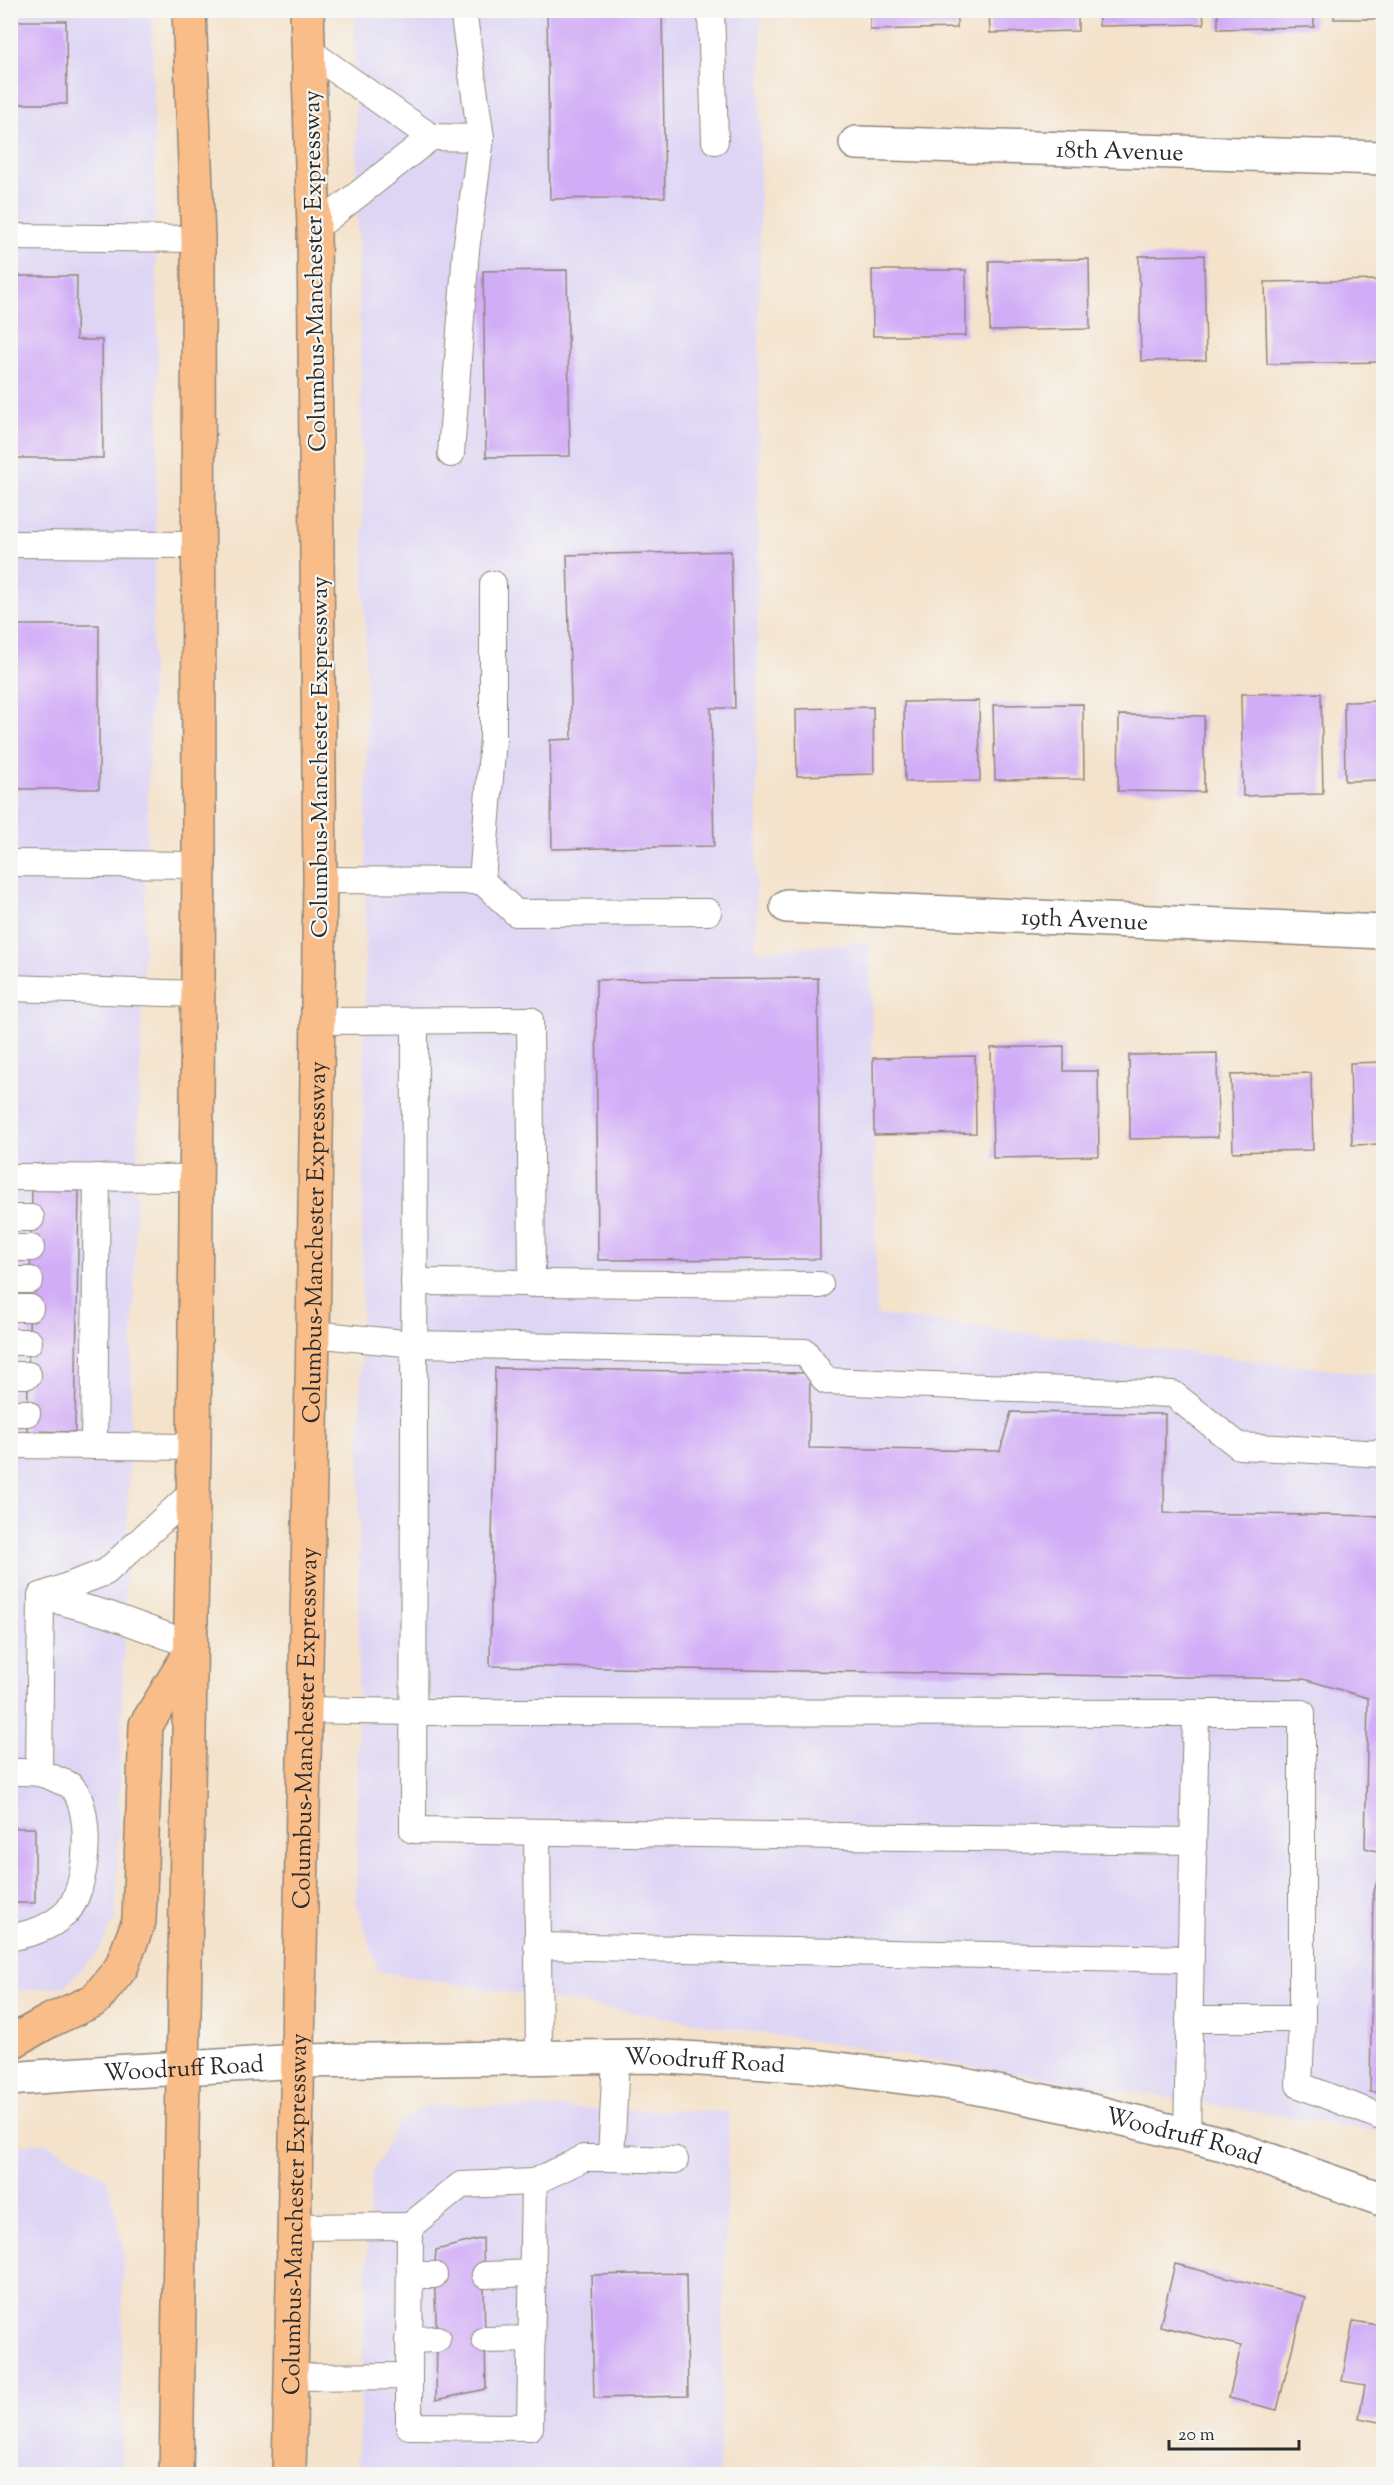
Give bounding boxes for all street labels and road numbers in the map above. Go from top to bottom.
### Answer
street label: Columbus-Manchester Expressway [296,90,336,452]
street label: 18th Avenue [1055,134,1184,171]
street label: Columbus-Manchester Expressway [304,576,338,938]
street label: 19th Avenue [1020,901,1149,941]
street label: Columbus-Manchester Expressway [296,1061,336,1424]
street label: Columbus-Manchester Expressway [286,1547,328,1910]
street label: Columbus-Manchester Expressway [276,2033,317,2395]
street label: Woodruff Road [625,2041,786,2083]
street label: Woodruff Road [103,2048,265,2091]
street label: Woodruff Road [1102,2100,1266,2175]

